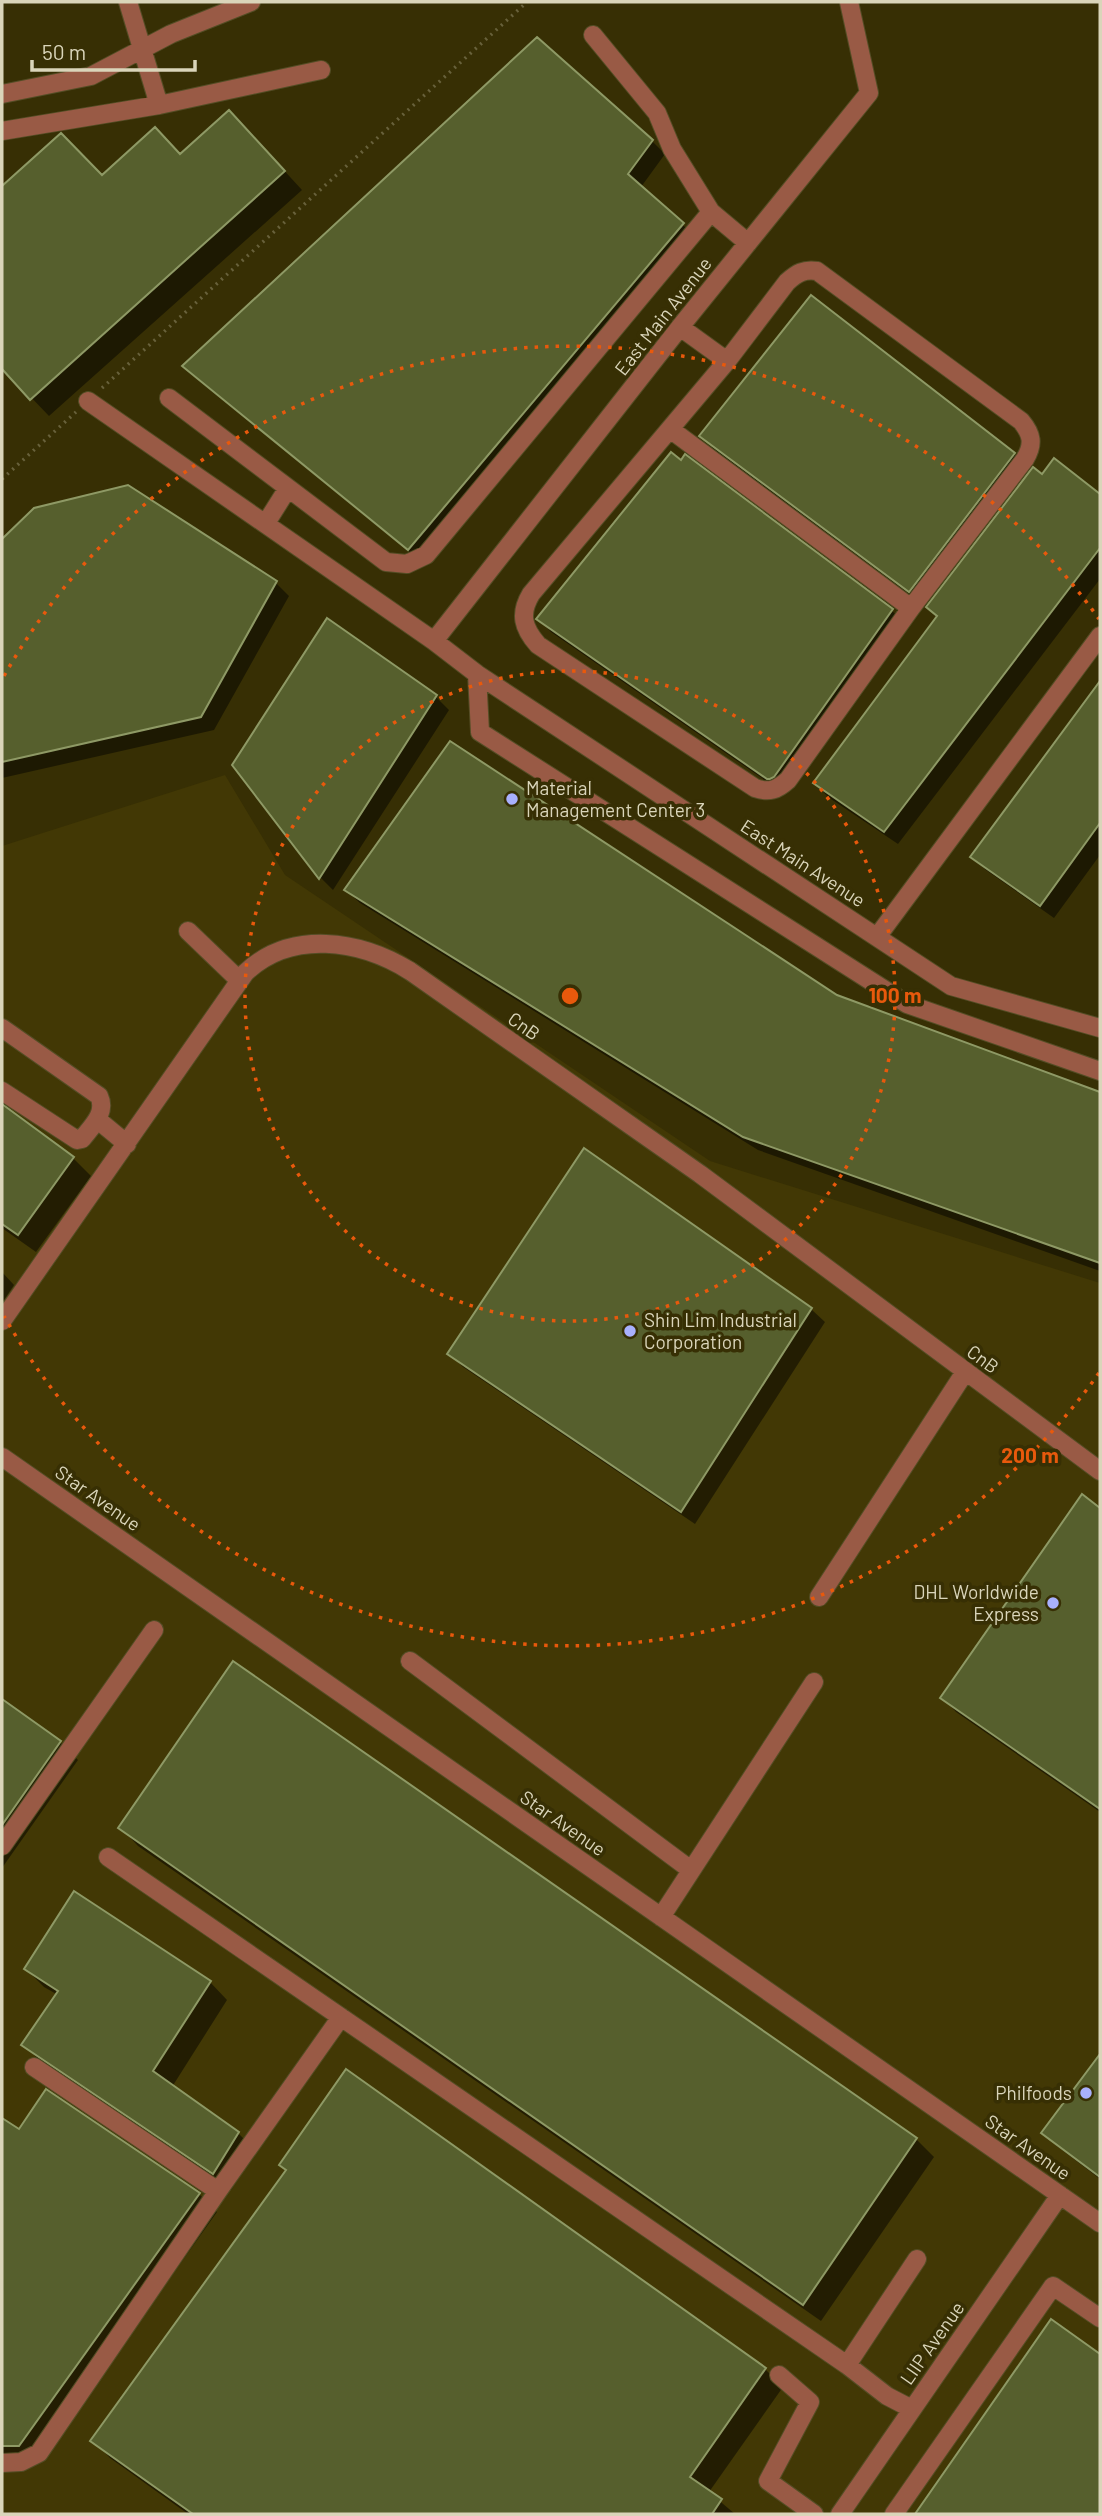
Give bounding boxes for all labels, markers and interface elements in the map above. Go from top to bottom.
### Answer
scale bar [32,28,194,72]
text: 50 m [42,39,86,64]
street label: East Main Avenue [609,252,716,379]
place label: Material Management Center 3 [526,776,705,821]
marker: Material Management Center 3 [504,791,520,807]
street label: East Main Avenue [737,814,870,911]
text: 100 m [868,982,922,1007]
centre of rings [558,984,582,1008]
street label: CnB [504,1007,545,1045]
place label: Shin Lim Industrial Corporation [644,1308,797,1353]
marker: Shin Lim Industrial Corporation [622,1323,638,1339]
street label: CnB [963,1339,1004,1378]
text: 200 m [1001,1442,1059,1467]
street label: Star Avenue [51,1460,145,1535]
place label: DHL Worldwide Express [913,1580,1039,1625]
marker: DHL Worldwide Express [1045,1595,1061,1611]
street label: Star Avenue [516,1785,610,1860]
place label: Philfoods [995,2081,1072,2104]
marker: Philfoods [1078,2085,1094,2101]
street label: Star Avenue [981,2109,1075,2184]
street label: LIIP Avenue [895,2297,969,2389]

